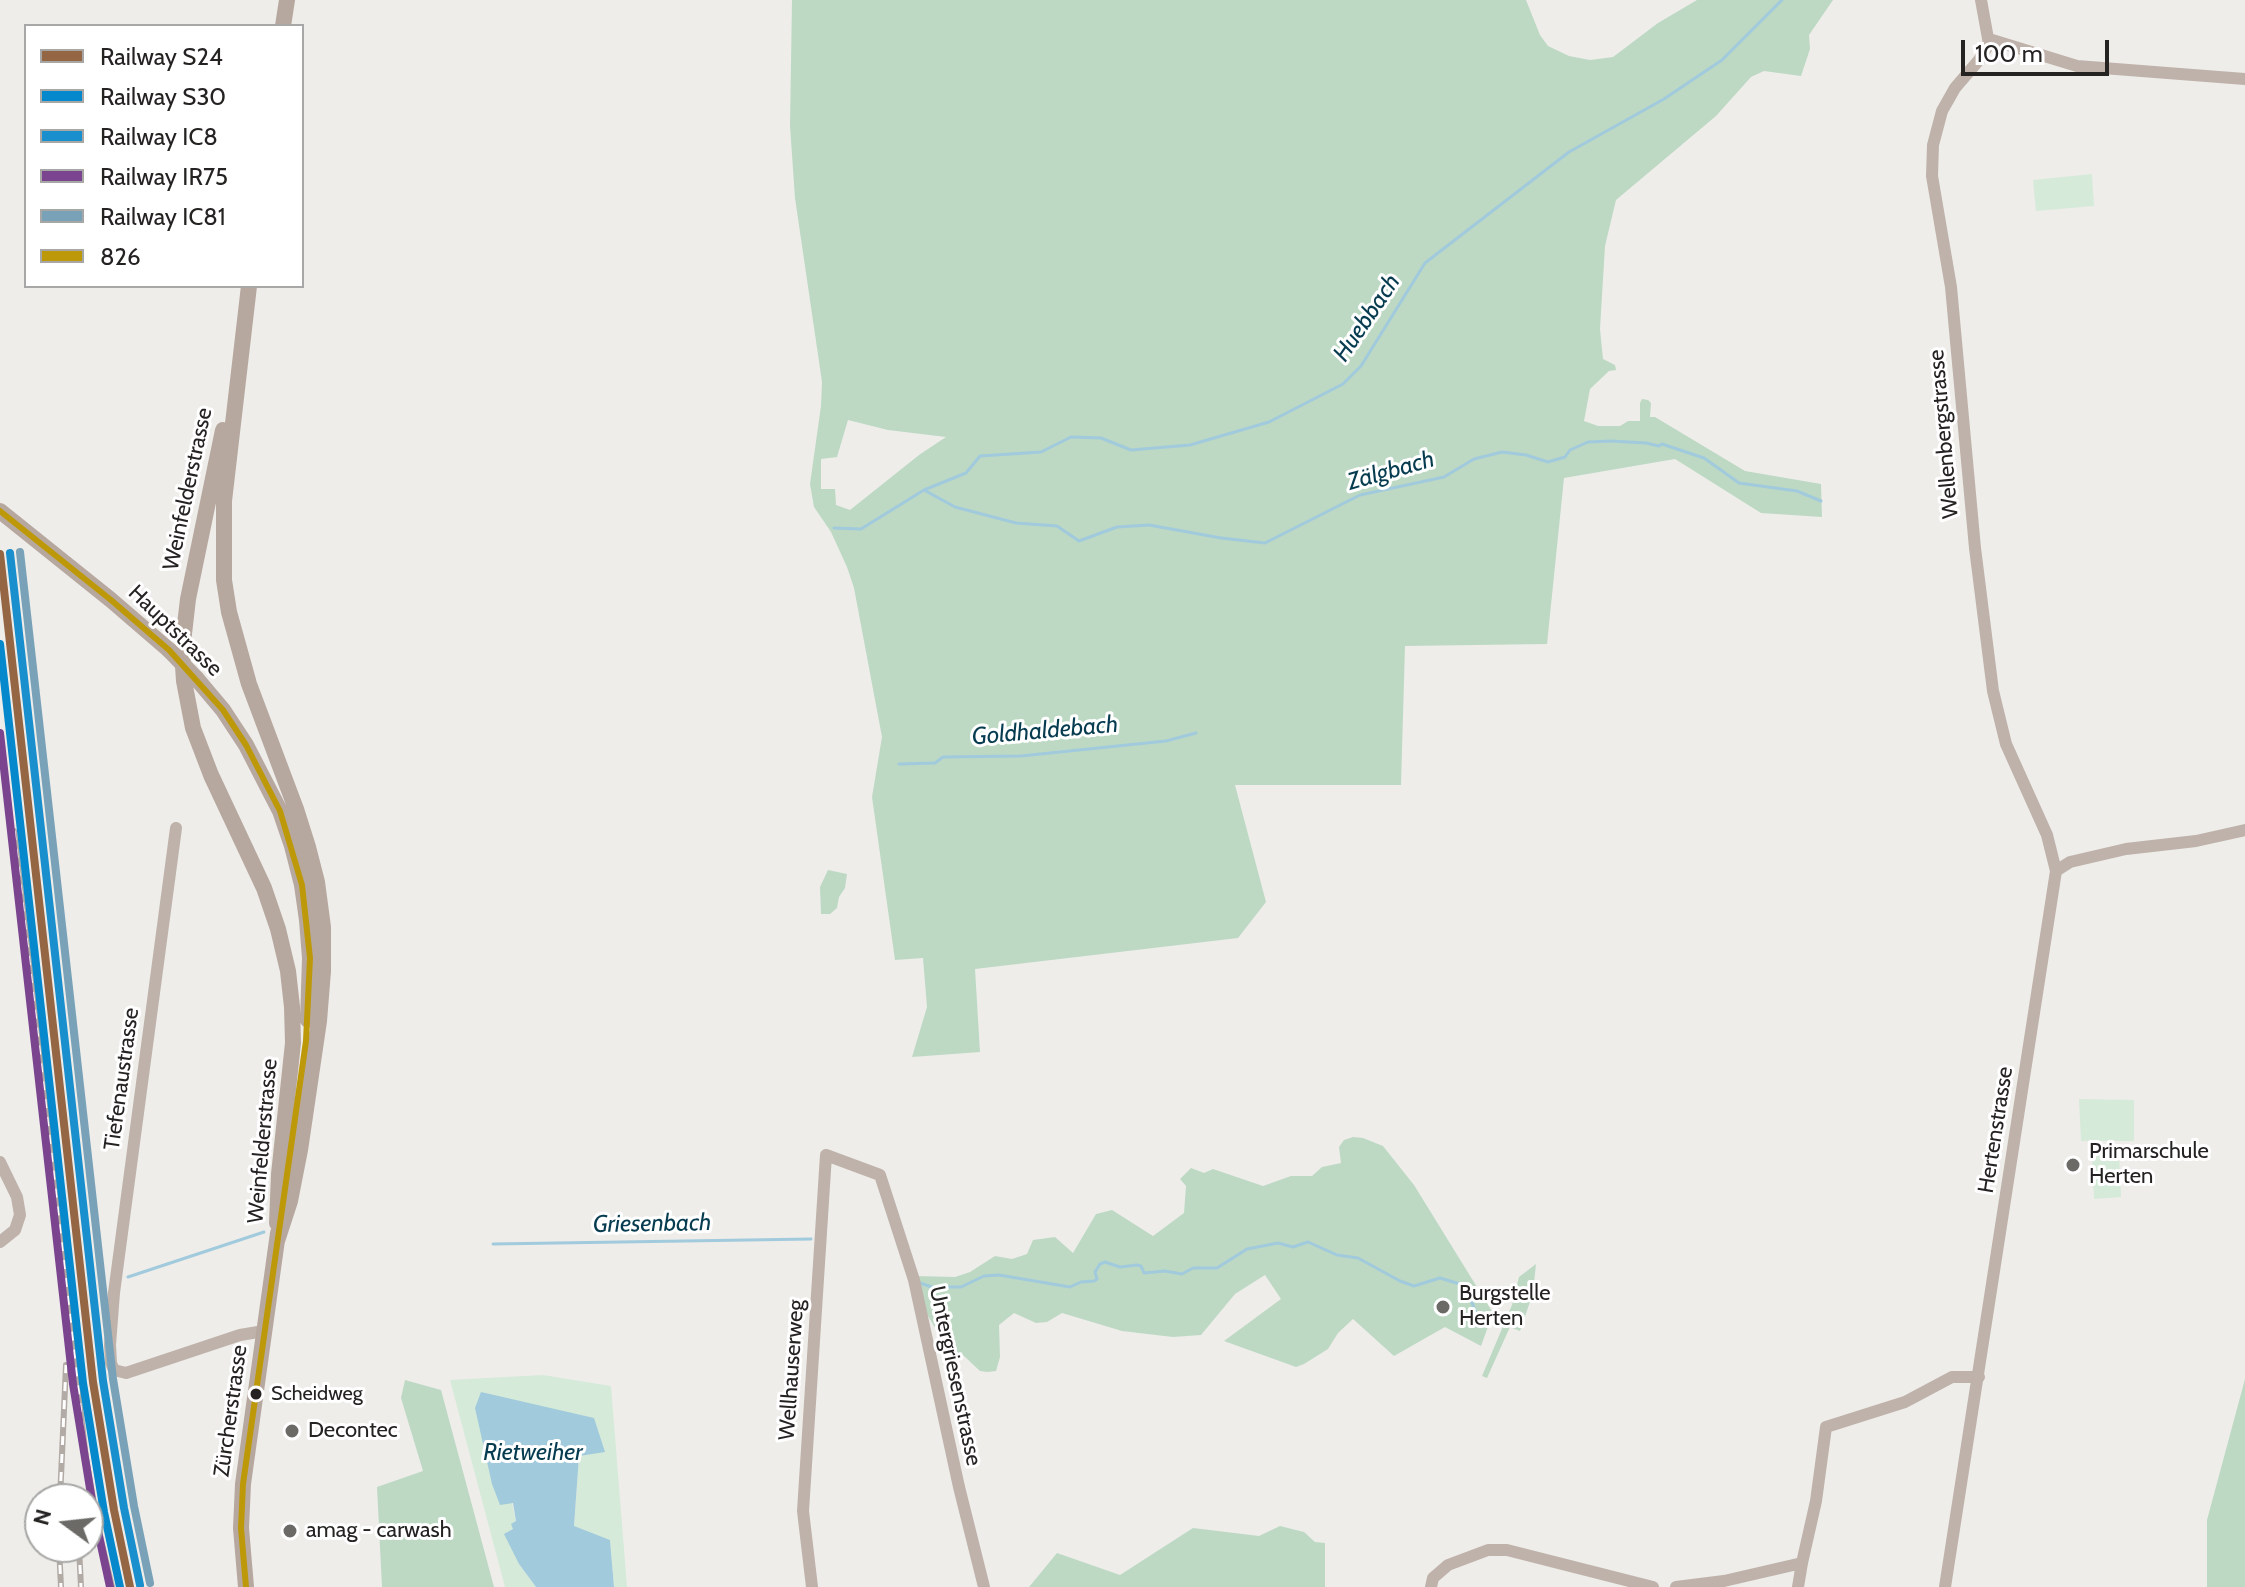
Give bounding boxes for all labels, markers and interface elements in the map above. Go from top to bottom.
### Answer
legend [24,24,304,288]
scale bar [1965,24,2113,74]
text: 100 m [1975,39,2043,68]
text: Railway S24 [100,42,223,71]
text: Railway S30 [100,82,226,111]
text: Railway IC8 [100,122,218,151]
text: Railway IR75 [100,162,228,191]
text: Railway IC81 [100,202,226,231]
text: 826 [100,242,141,271]
water label: Huebbach [1327,269,1407,367]
street label: Wellenbergstrasse [1923,348,1965,520]
street label: Weinfelderstrasse [158,405,218,573]
water label: Zälgbach [1344,445,1438,497]
street label: Hauptstrasse [123,580,227,682]
water label: Goldhaldebach [971,710,1119,752]
street label: Tiefenaustrasse [99,1006,145,1152]
street label: Weinfelderstrasse [243,1058,283,1224]
street label: Hertenstrasse [1973,1065,2019,1195]
place label: Primarschule Herten [2089,1139,2209,1190]
marker: Primarschule Herten [2064,1156,2082,1174]
water label: Griesenbach [593,1209,711,1239]
place label: Burgstelle Herten [1459,1281,1551,1332]
street label: Untergriesenstrasse [923,1284,987,1468]
marker: Burgstelle Herten [1434,1298,1452,1316]
street label: Wellhauserweg [774,1299,810,1441]
street label: Zürcherstrasse [209,1343,253,1479]
place label: Scheidweg [271,1382,363,1406]
marker: Scheidweg [248,1386,264,1402]
place label: Decontec [308,1418,398,1444]
marker: Decontec [283,1422,301,1440]
water label: Rietweiher [483,1439,583,1467]
north arrow [24,1483,104,1563]
text: N [27,1506,57,1528]
place label: amag - carwash [306,1518,452,1544]
marker: amag - carwash [281,1522,299,1540]

